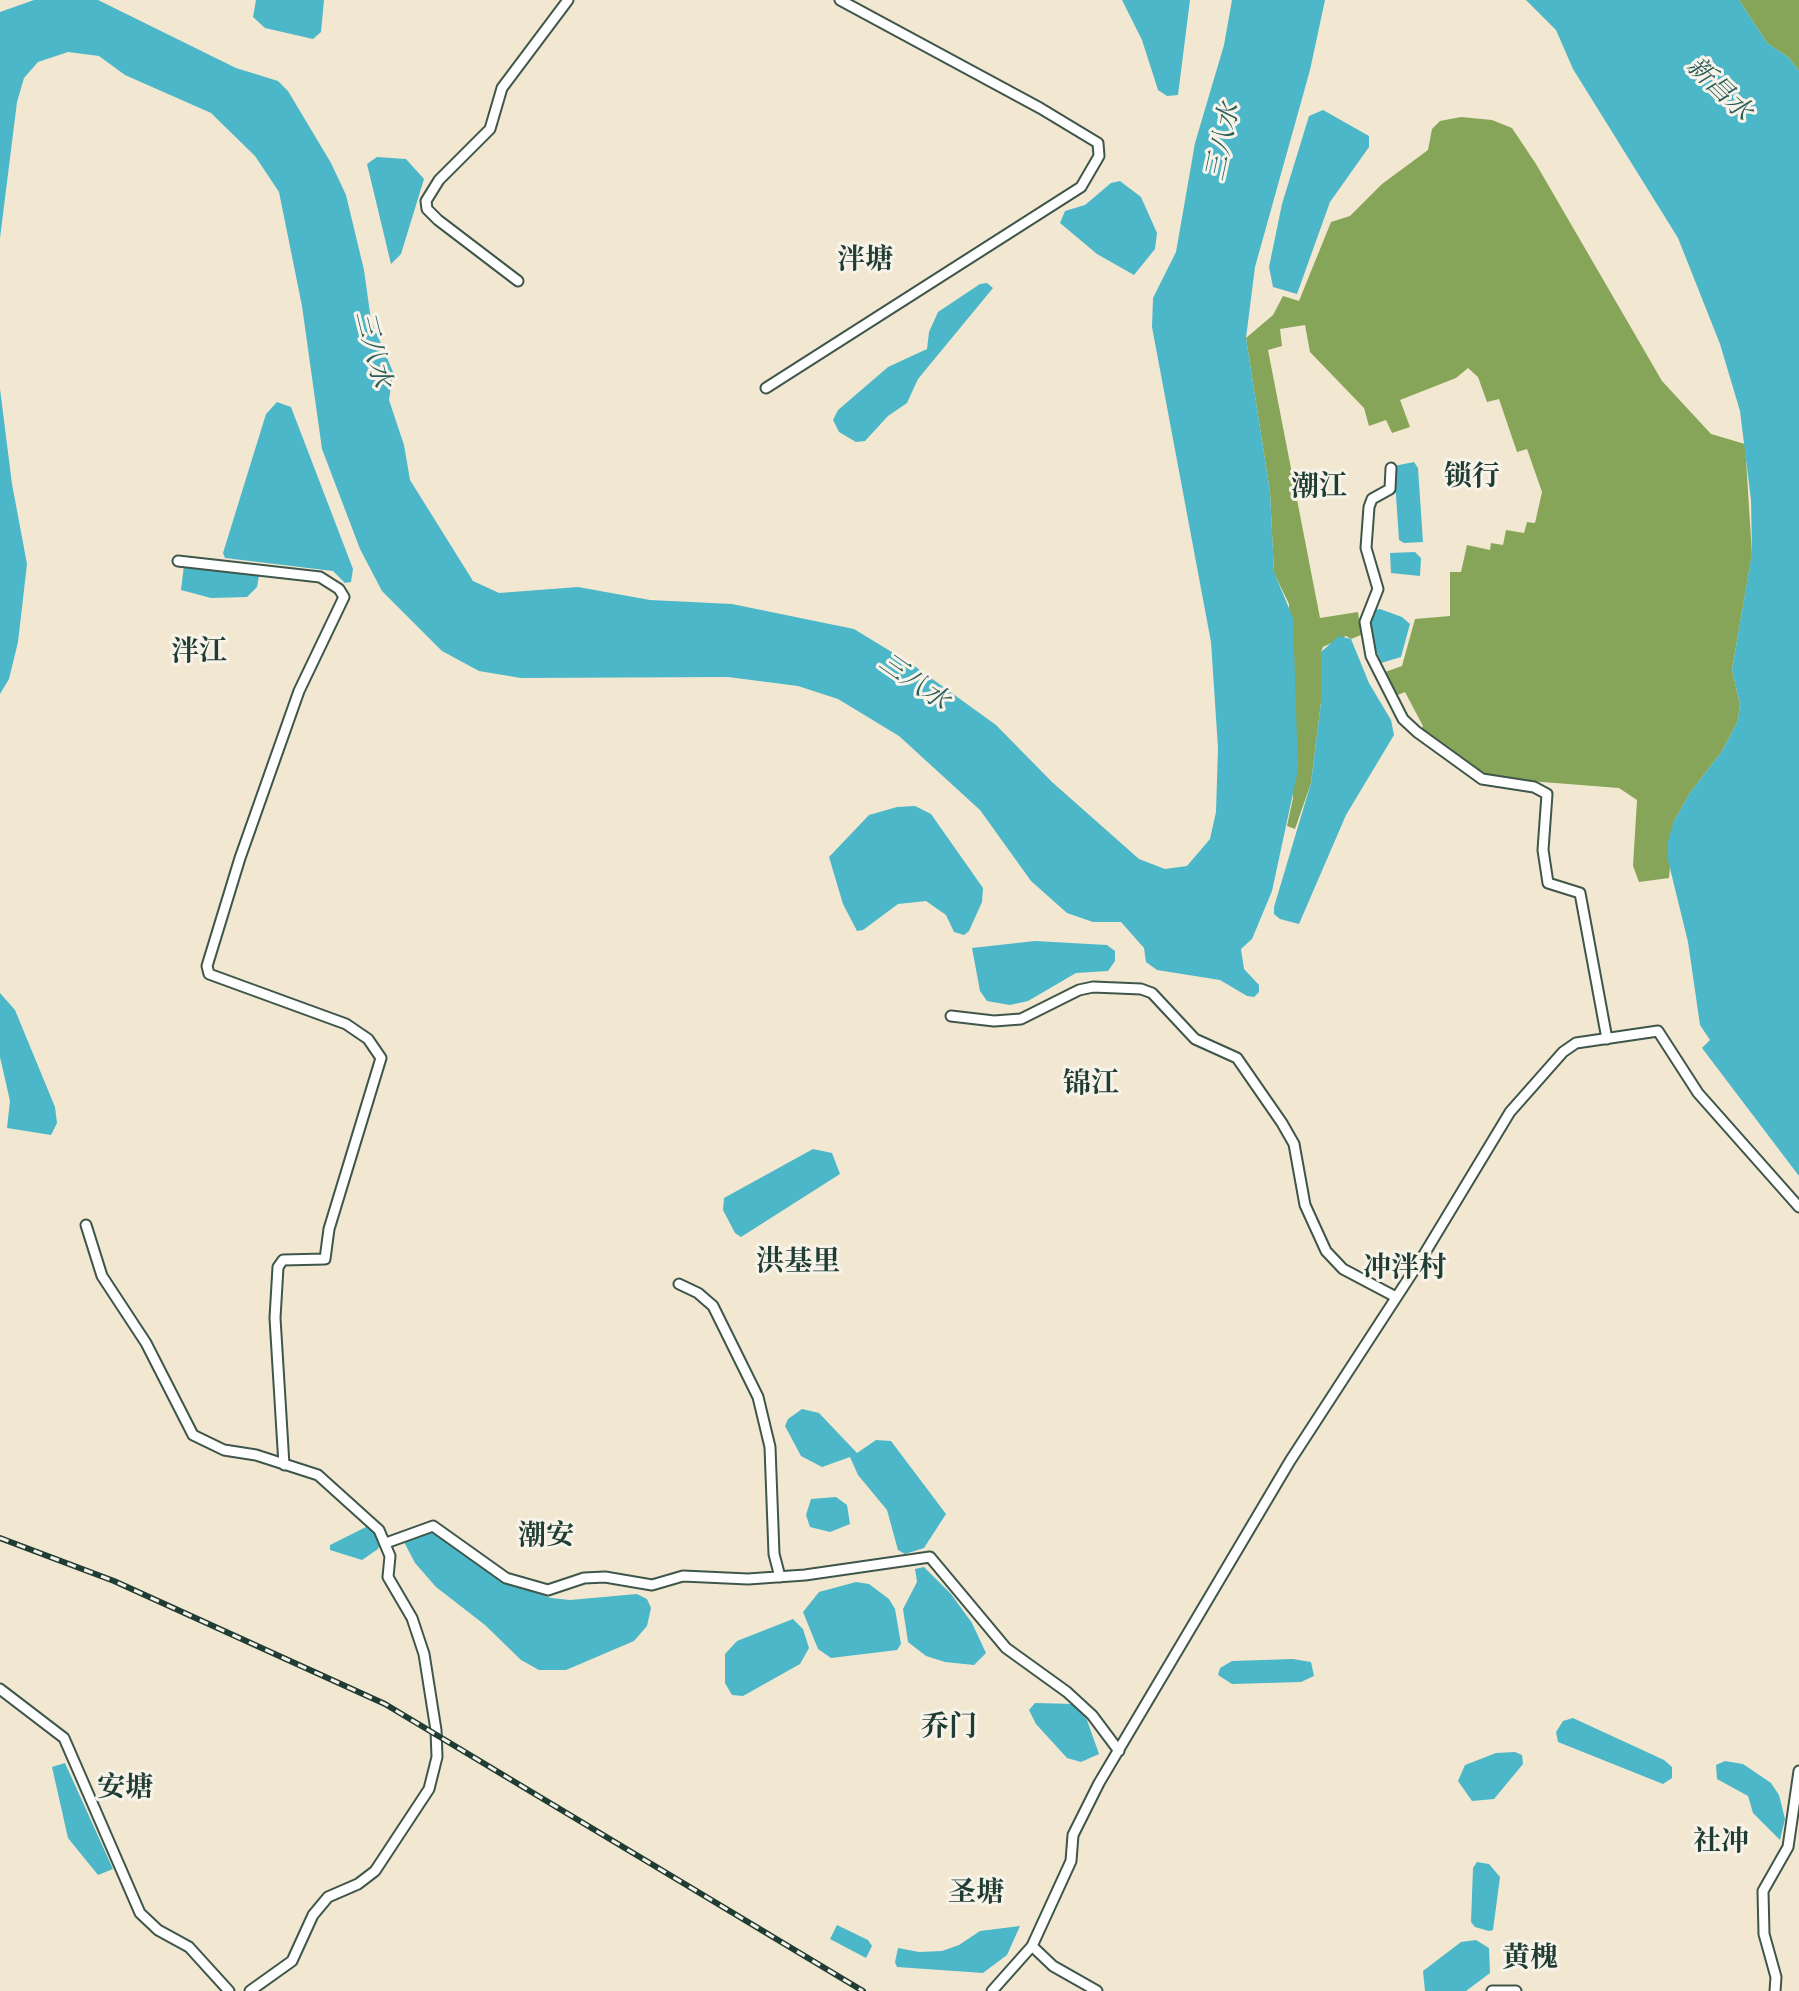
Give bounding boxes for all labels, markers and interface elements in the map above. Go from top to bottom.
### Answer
water label: 新昌水 [1680,51,1758,127]
water label: 三八水 [1200,101,1246,183]
district label: 泮塘 [837,243,893,277]
water label: 三八水 [348,307,398,391]
district label: 锁行 [1444,460,1500,494]
district label: 潮江 [1291,470,1347,504]
district label: 泮江 [171,635,227,669]
water label: 三八水 [873,647,955,717]
district label: 锦江 [1063,1067,1119,1101]
district label: 洪基里 [756,1245,840,1279]
district label: 冲泮村 [1363,1251,1447,1285]
district label: 潮安 [518,1519,574,1553]
district label: 乔门 [921,1710,977,1744]
district label: 安塘 [97,1771,153,1805]
district label: 社冲 [1693,1825,1749,1859]
district label: 圣塘 [948,1876,1004,1910]
district label: 黄槐 [1502,1941,1558,1975]

